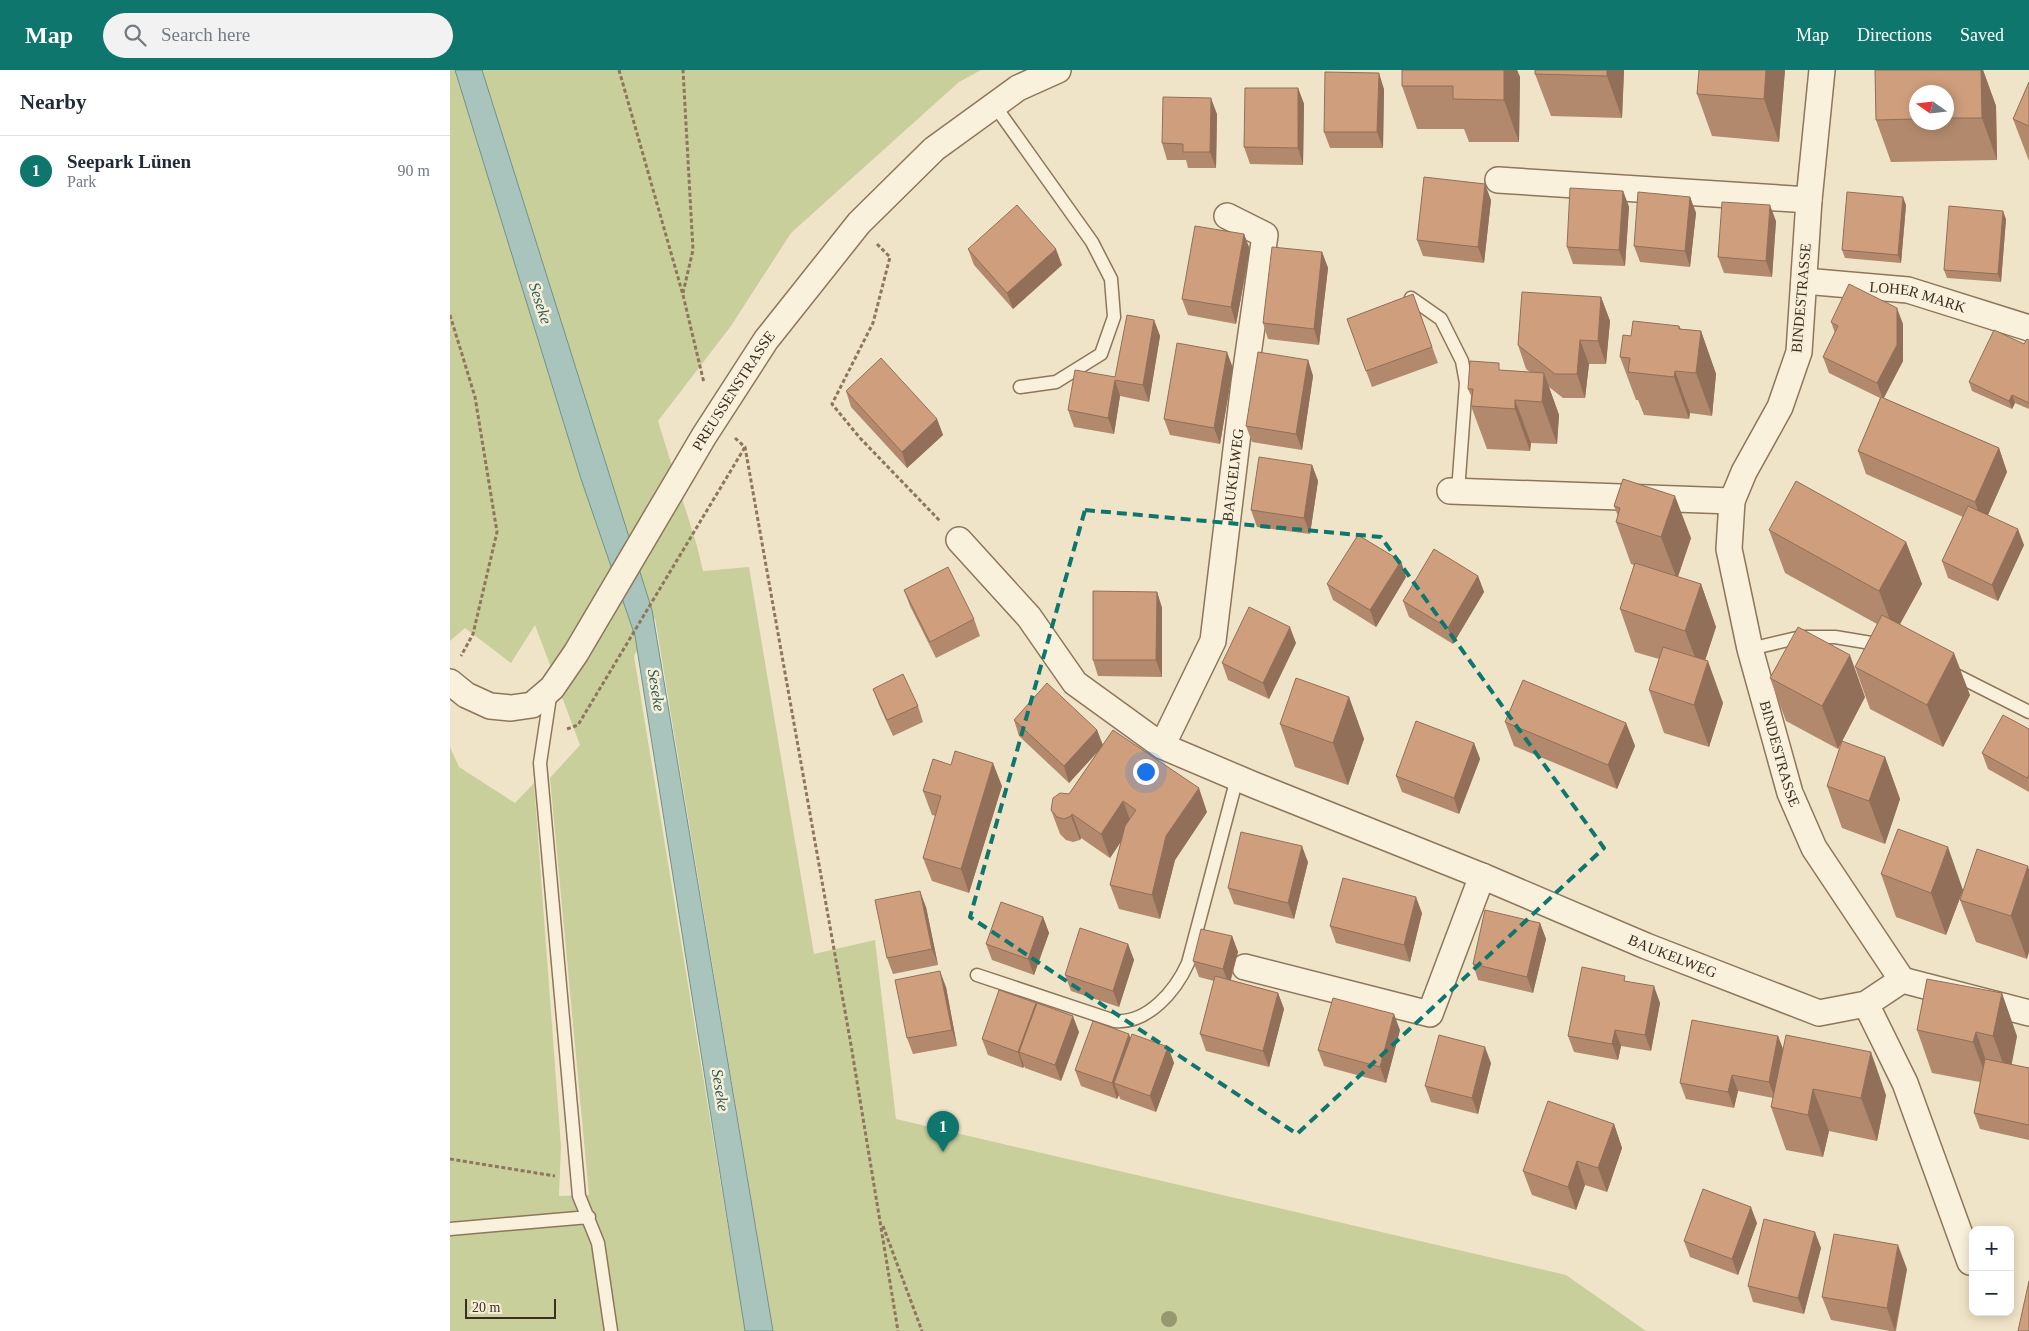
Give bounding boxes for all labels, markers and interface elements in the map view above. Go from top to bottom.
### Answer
search box [103,13,453,58]
icon: search [121,21,149,49]
text: Map [25,22,73,48]
text: Search here [161,24,250,45]
text: Map [1796,25,1829,45]
text: Directions [1857,25,1932,45]
text: Saved [1960,25,2004,45]
north arrow [1909,85,1954,130]
text: Nearby [20,90,87,114]
text: Seepark Lünen [67,151,191,172]
text: 1 [32,162,40,179]
text: 90 m [398,162,430,179]
text: Park [67,173,96,190]
street label: BINDESTRASSE [1788,242,1814,354]
street label: LOHER MARK [1869,279,1968,316]
water label: Seseke [526,280,555,326]
street label: PREUSSENSTRASSE [689,328,778,454]
street label: BAUKELWEG [1219,427,1247,523]
water label: Seseke [645,668,668,712]
street label: BINDESTRASSE [1757,699,1803,809]
your location [1133,759,1159,785]
street label: BAUKELWEG [1626,931,1719,981]
water label: Seseke [709,1068,732,1112]
pin: 1 [927,1111,959,1152]
map controls [1969,1226,2014,1316]
button: + [1969,1226,2014,1271]
button: − [1969,1271,2014,1316]
scale bar [465,1296,556,1319]
text: 20 m [472,1300,500,1315]

